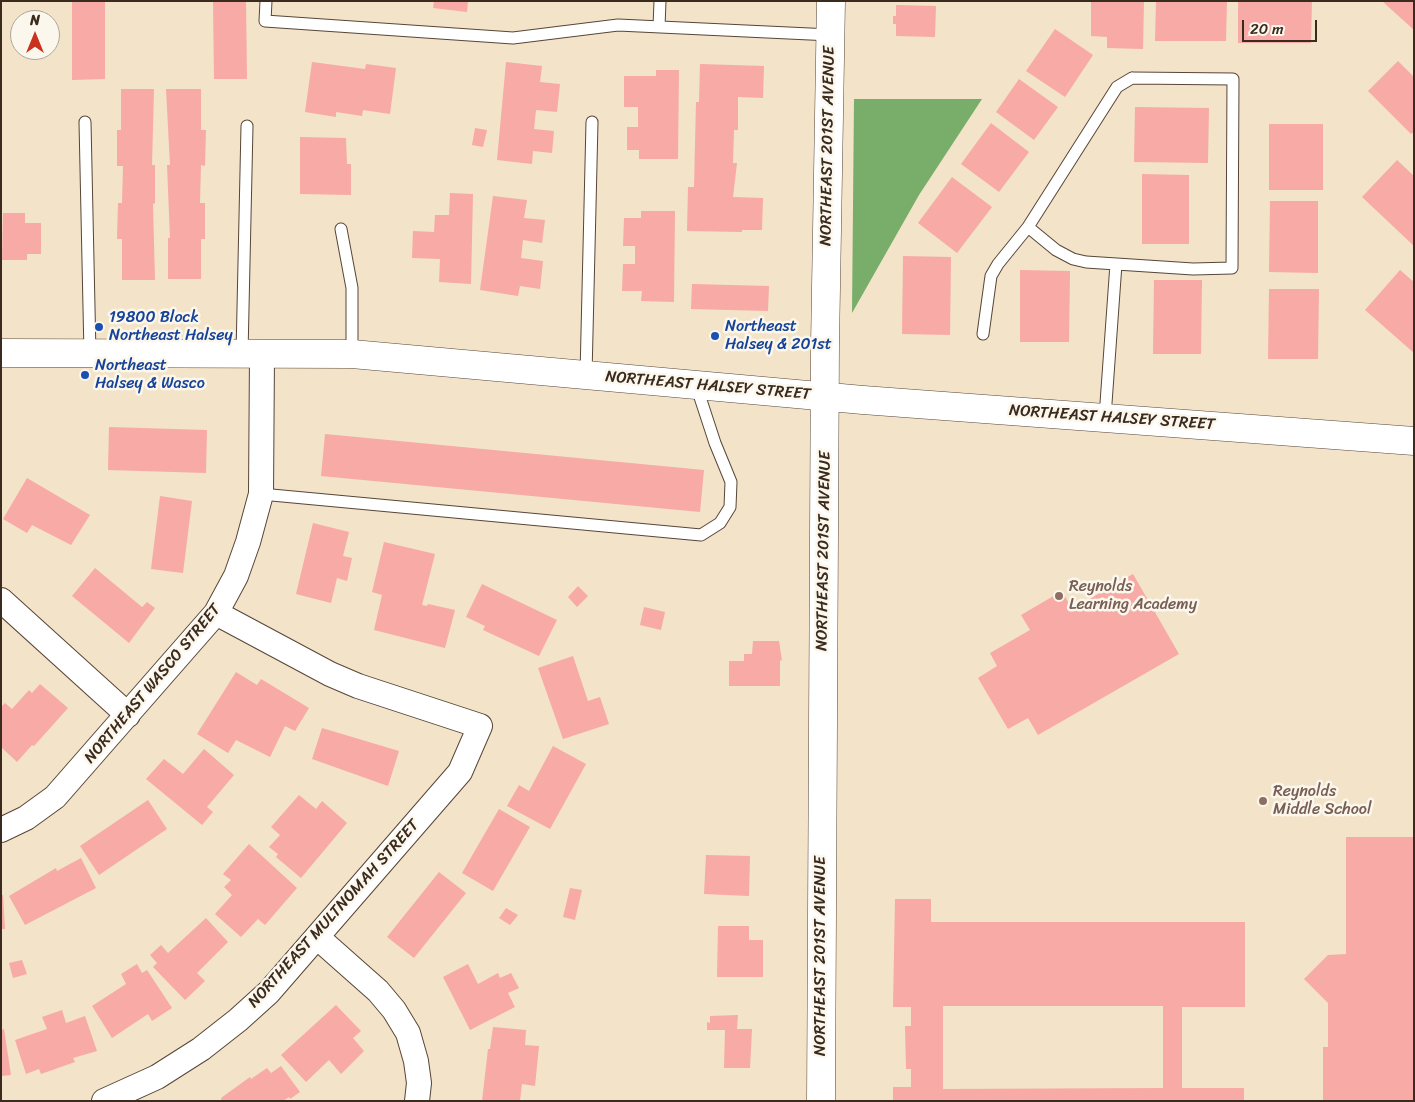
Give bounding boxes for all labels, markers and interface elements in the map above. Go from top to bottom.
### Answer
text: N [30,8,40,33]
north arrow [10,10,60,60]
scale bar [1245,10,1320,42]
text: 20 m [1250,16,1284,42]
street label: NORTHEAST 201ST AVENUE [817,46,839,246]
place label: 19800 Block Northeast Halsey [109,308,233,346]
place label: Northeast Halsey & 201st [725,317,832,355]
marker: 19800 Block Northeast Halsey [93,321,105,333]
marker: Northeast Halsey & 201st [709,330,721,342]
place label: Northeast Halsey & Wasco [95,356,205,394]
street label: NORTHEAST HALSEY STREET [604,367,812,405]
marker: Northeast Halsey & Wasco [79,369,91,381]
street label: NORTHEAST HALSEY STREET [1008,401,1216,435]
street label: NORTHEAST 201ST AVENUE [813,451,835,651]
place label: Reynolds Learning Academy [1069,577,1197,615]
marker: Reynolds Learning Academy [1053,590,1065,602]
street label: NORTHEAST WASCO STREET [81,600,225,768]
place label: Reynolds Middle School [1273,782,1372,820]
marker: Reynolds Middle School [1257,795,1269,807]
street label: NORTHEAST MULTNOMAH STREET [244,816,424,1012]
street label: NORTHEAST 201ST AVENUE [811,856,831,1056]

